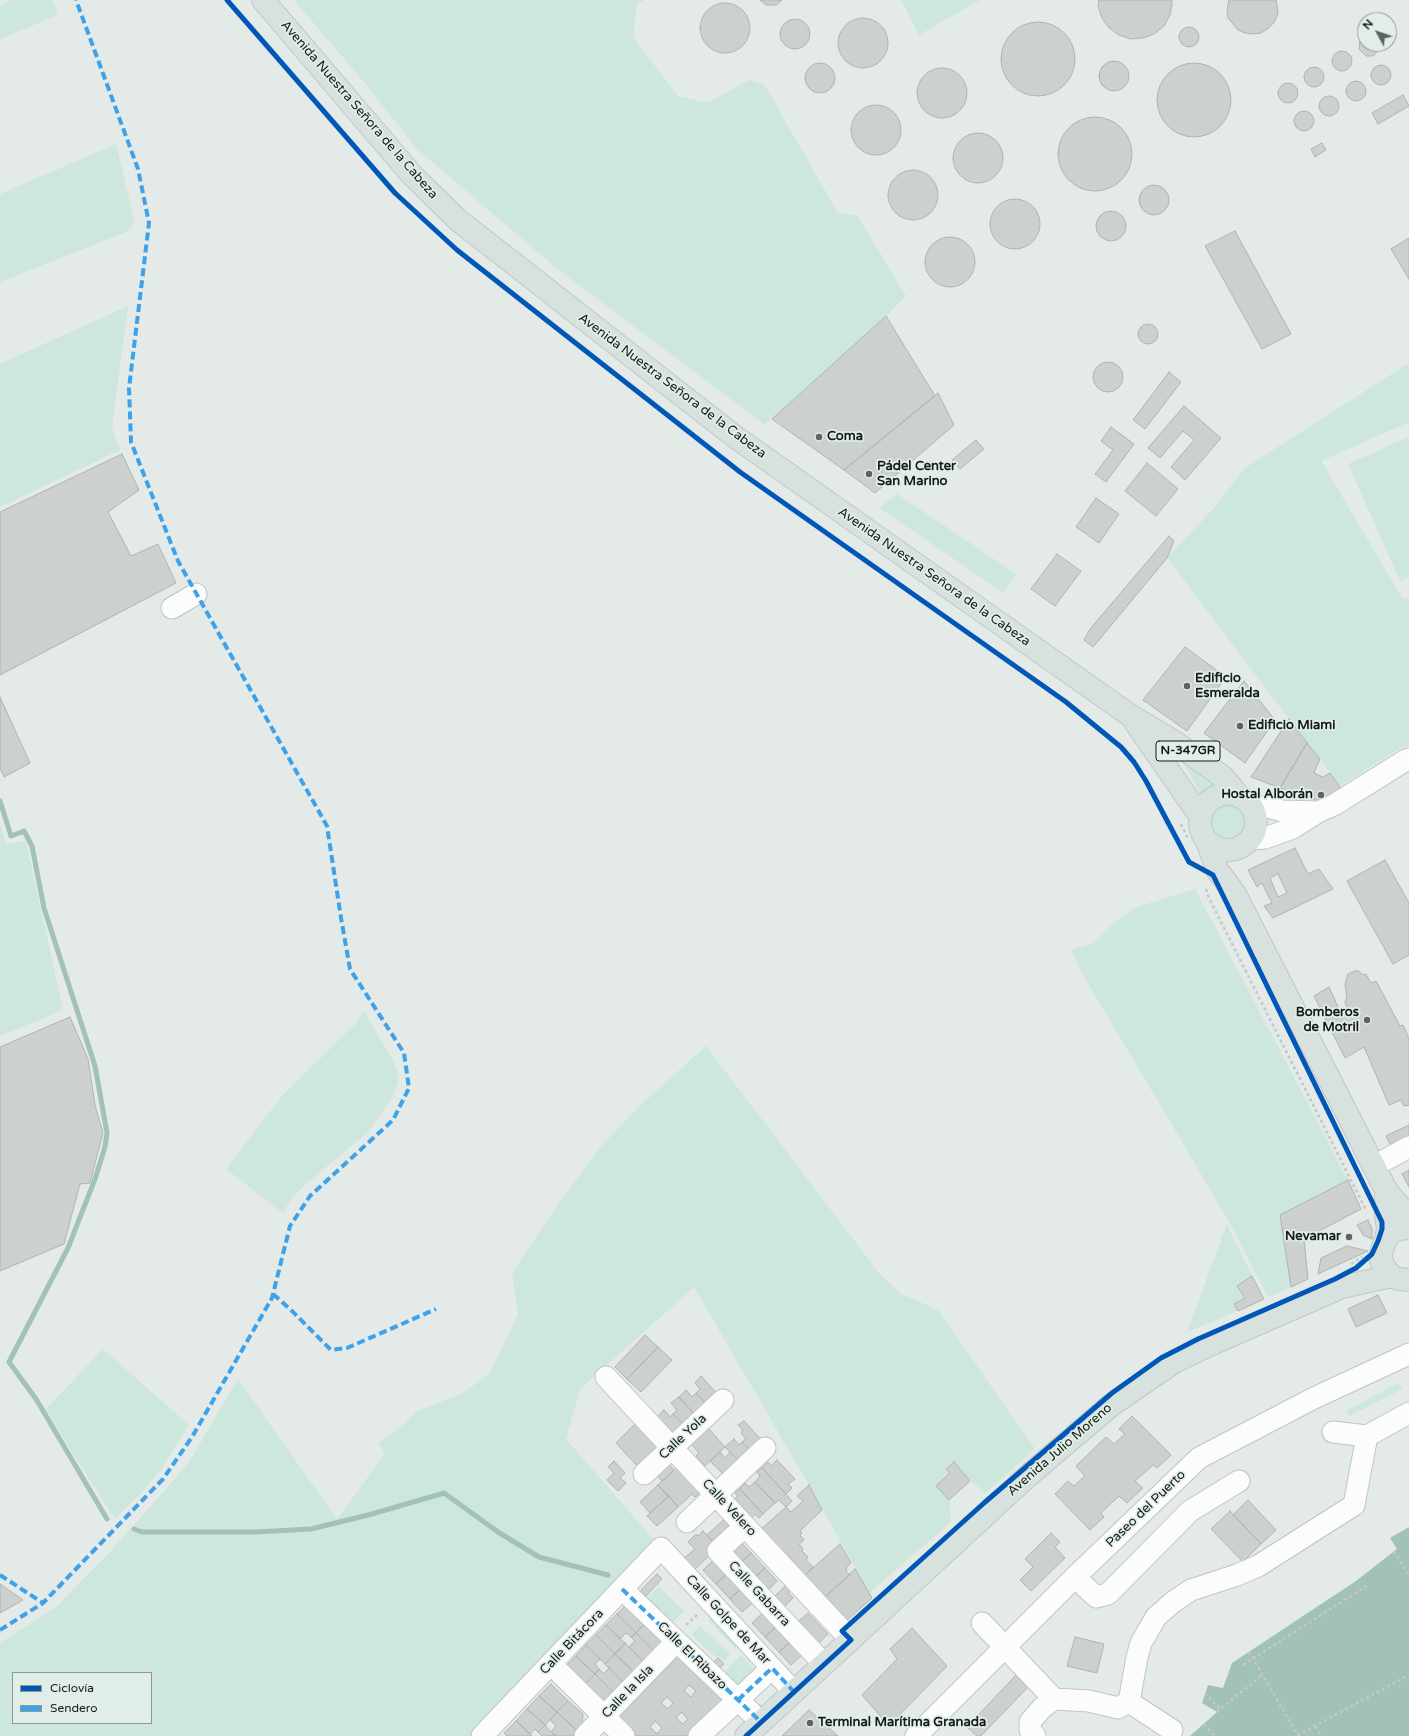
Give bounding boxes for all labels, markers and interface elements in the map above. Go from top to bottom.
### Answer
north arrow [1357,12,1397,52]
text: N [1360,17,1376,32]
street label: Avenida Nuestra Señora de la Cabeza [277,18,441,202]
street label: Avenida Nuestra Señora de la Cabeza [575,310,769,462]
place label: Coma [827,429,863,445]
marker: Coma [814,432,824,442]
place label: Pádel Center San Marino [877,459,956,490]
marker: Pádel Center San Marino [864,469,874,479]
street label: Avenida Nuestra Señora de la Cabeza [835,504,1033,650]
place label: Edificio Esmeralda [1195,671,1260,702]
marker: Edificio Esmeralda [1182,681,1192,691]
place label: Edificio Miami [1248,718,1335,734]
marker: Edificio Miami [1235,721,1245,731]
road number: N-347GR [1156,741,1220,761]
place label: Hostal Alborán [1221,787,1313,803]
marker: Hostal Alborán [1316,790,1326,800]
place label: Bomberos de Motril [1296,1005,1359,1036]
marker: Bomberos de Motril [1362,1015,1372,1025]
place label: Nevamar [1285,1229,1341,1245]
marker: Nevamar [1344,1232,1354,1242]
street label: Avenida Julio Moreno [1005,1400,1115,1500]
street label: Calle Yola [656,1411,710,1463]
street label: Paseo del Puerto [1103,1467,1189,1551]
street label: Calle Velero [699,1476,759,1540]
street label: Calle Gabarra [725,1558,793,1630]
street label: Calle Golpe de Mar [682,1572,774,1668]
street label: Calle Bitácora [537,1606,607,1678]
street label: Calle El Ribazo [654,1619,730,1693]
street label: Calle la Isla [599,1662,657,1722]
legend [12,1672,152,1724]
text: Ciclovía [50,1681,94,1695]
text: Sendero [50,1701,98,1715]
place label: Terminal Marítima Granada [818,1715,986,1731]
marker: Terminal Marítima Granada [805,1718,815,1728]

